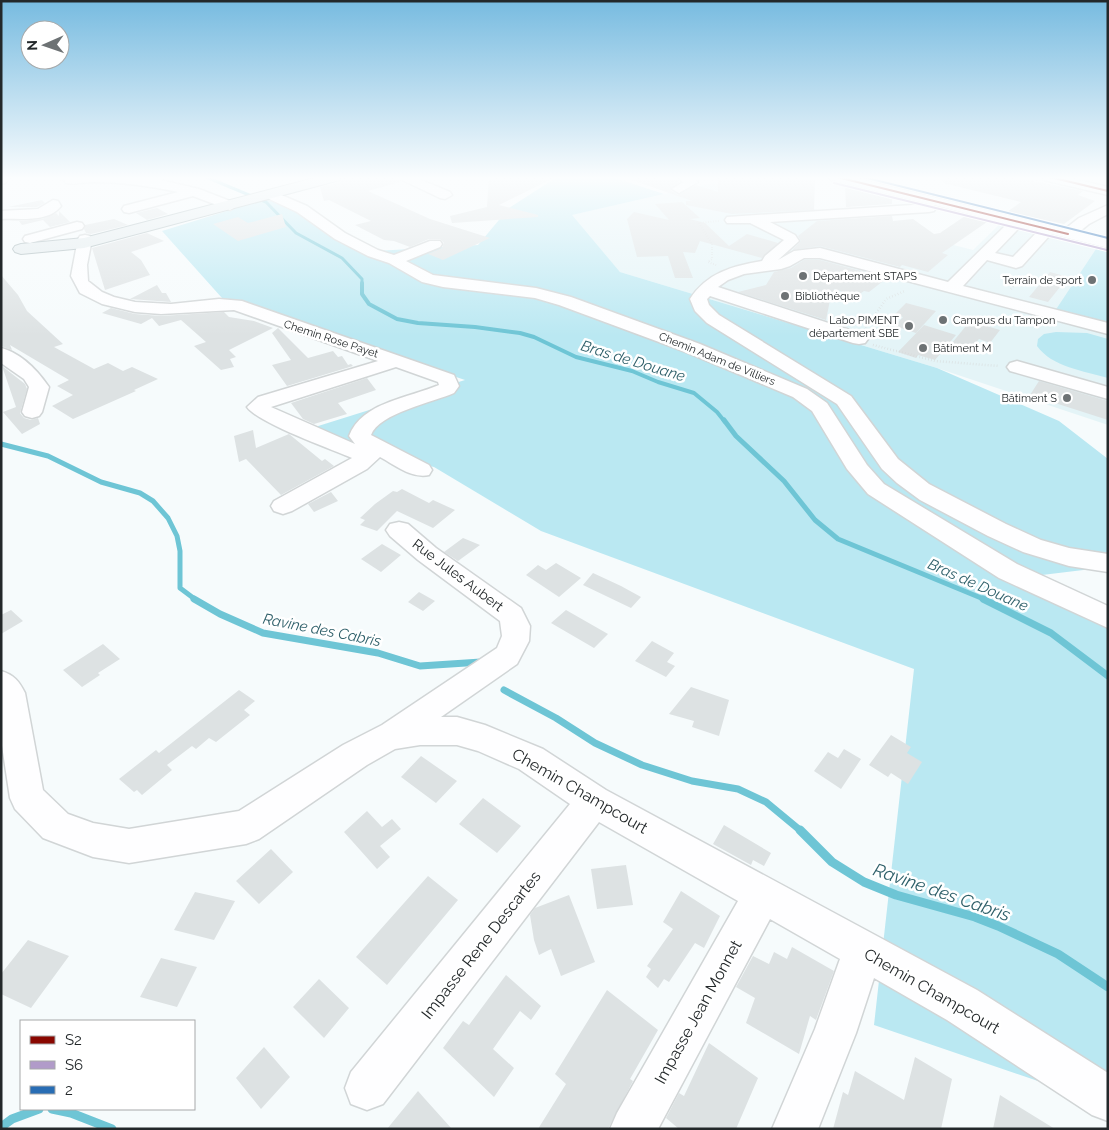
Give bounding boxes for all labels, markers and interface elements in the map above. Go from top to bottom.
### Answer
north arrow [20,20,70,70]
text: N [24,40,40,51]
marker: Département STAPS [797,270,809,282]
place label: Département STAPS [813,270,917,283]
place label: Terrain de sport [1002,274,1082,287]
marker: Terrain de sport [1086,274,1098,286]
marker: Bibliothèque [779,290,791,302]
place label: Bibliothèque [795,290,860,303]
place label: Labo PIMENT département SBE [809,314,899,340]
marker: Campus du Tampon [937,314,949,326]
place label: Campus du Tampon [953,314,1055,327]
street label: Chemin Rose Payet [282,318,380,361]
marker: Labo PIMENT département SBE [903,320,915,332]
street label: Chemin Adam de Villiers [657,330,777,388]
water label: Bras de Douane [579,337,687,385]
marker: Bâtiment M [917,342,929,354]
place label: Bâtiment M [933,342,991,355]
place label: Bâtiment S [1002,392,1057,405]
marker: Bâtiment S [1061,392,1073,404]
street label: Rue Jules Aubert [409,536,507,615]
water label: Bras de Douane [925,555,1031,615]
water label: Ravine des Cabris [262,610,382,650]
street label: Chemin Champcourt [509,744,652,838]
water label: Ravine des Cabris [871,859,1014,925]
street label: Impasse Rene Descartes [417,867,545,1023]
street label: Impasse Jean Monnet [651,936,746,1087]
street label: Chemin Champcourt [861,944,1004,1038]
legend [20,1020,195,1110]
text: S2 [65,1031,82,1049]
text: S6 [65,1056,83,1074]
text: 2 [65,1081,73,1099]

